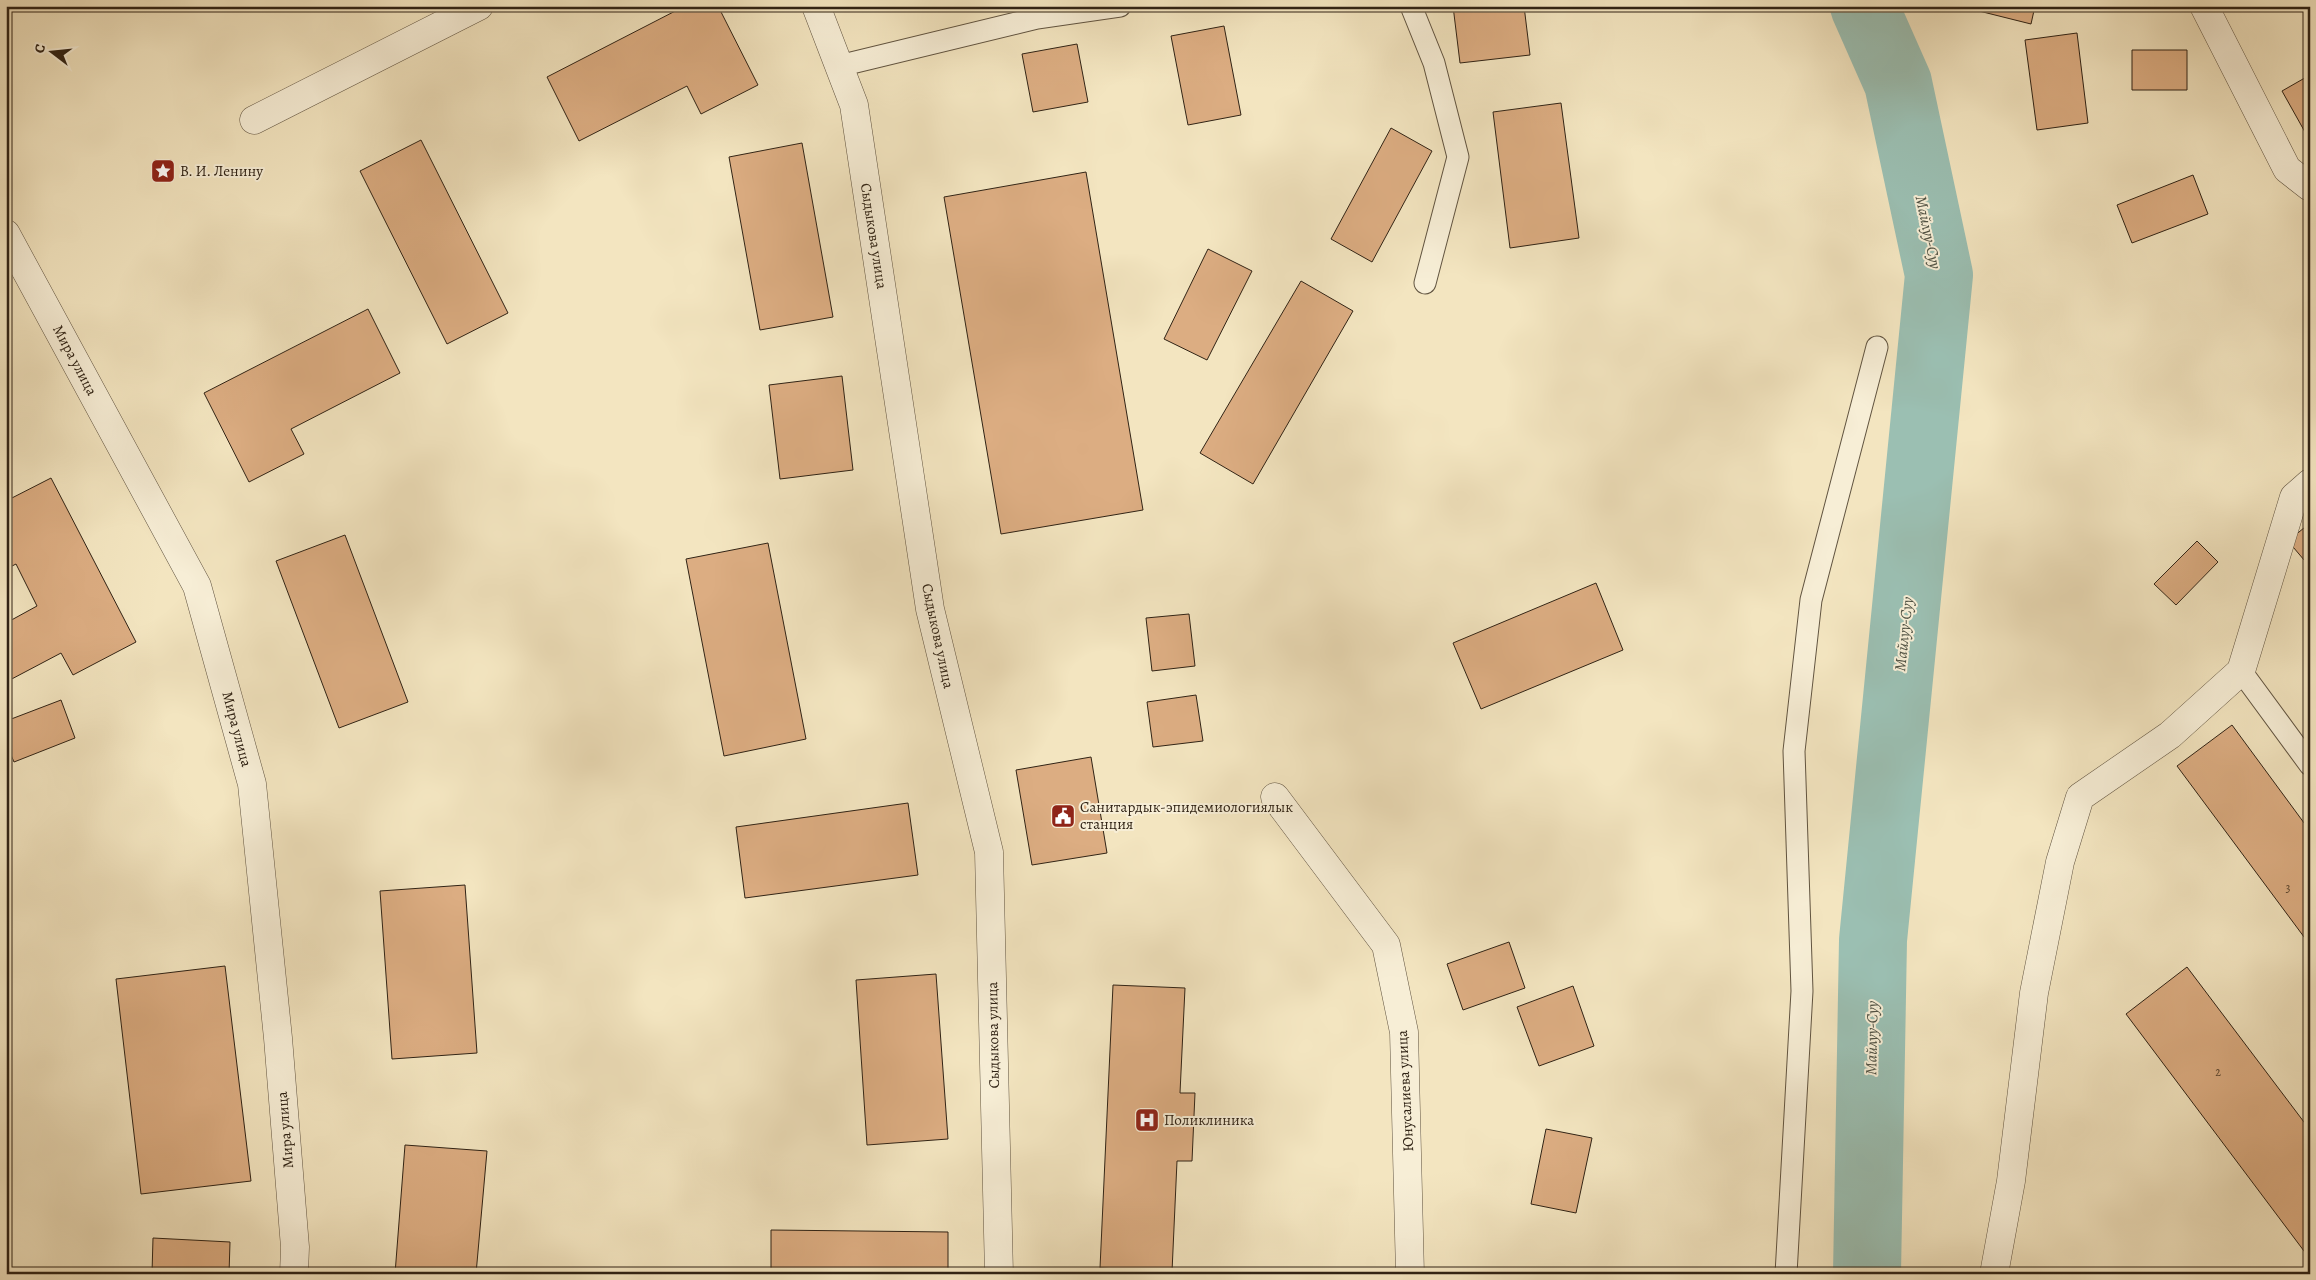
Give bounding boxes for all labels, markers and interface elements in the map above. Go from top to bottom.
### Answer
north arrow [28,28,78,78]
text: С [30,41,50,55]
place icon: В. И. Ленину [150,158,176,184]
place label: В. И. Ленину [180,161,263,181]
street label: Сыдыкова улица [856,182,892,290]
water label: Майлуу-Суу [1910,193,1947,271]
street label: Мира улица [48,321,102,399]
street label: Сыдыкова улица [917,582,959,690]
water label: Майлуу-Суу [1889,595,1919,672]
street label: Мира улица [217,689,257,769]
place label: Санитардык-эпидемиологиялык станция [1080,797,1293,834]
public building icon: Санитардык-эпидемиологиялык станция [1050,803,1076,829]
house number: 3 [2286,880,2291,896]
street label: Сыдыкова улица [982,981,1004,1089]
water label: Майлуу-Суу [1860,1000,1884,1075]
street label: Юнусалиева улица [1392,1030,1418,1152]
house number: 2 [2215,1064,2221,1080]
street label: Мира улица [272,1090,298,1169]
hospital icon: Поликлиника [1134,1107,1160,1133]
place label: Поликлиника [1164,1110,1254,1130]

